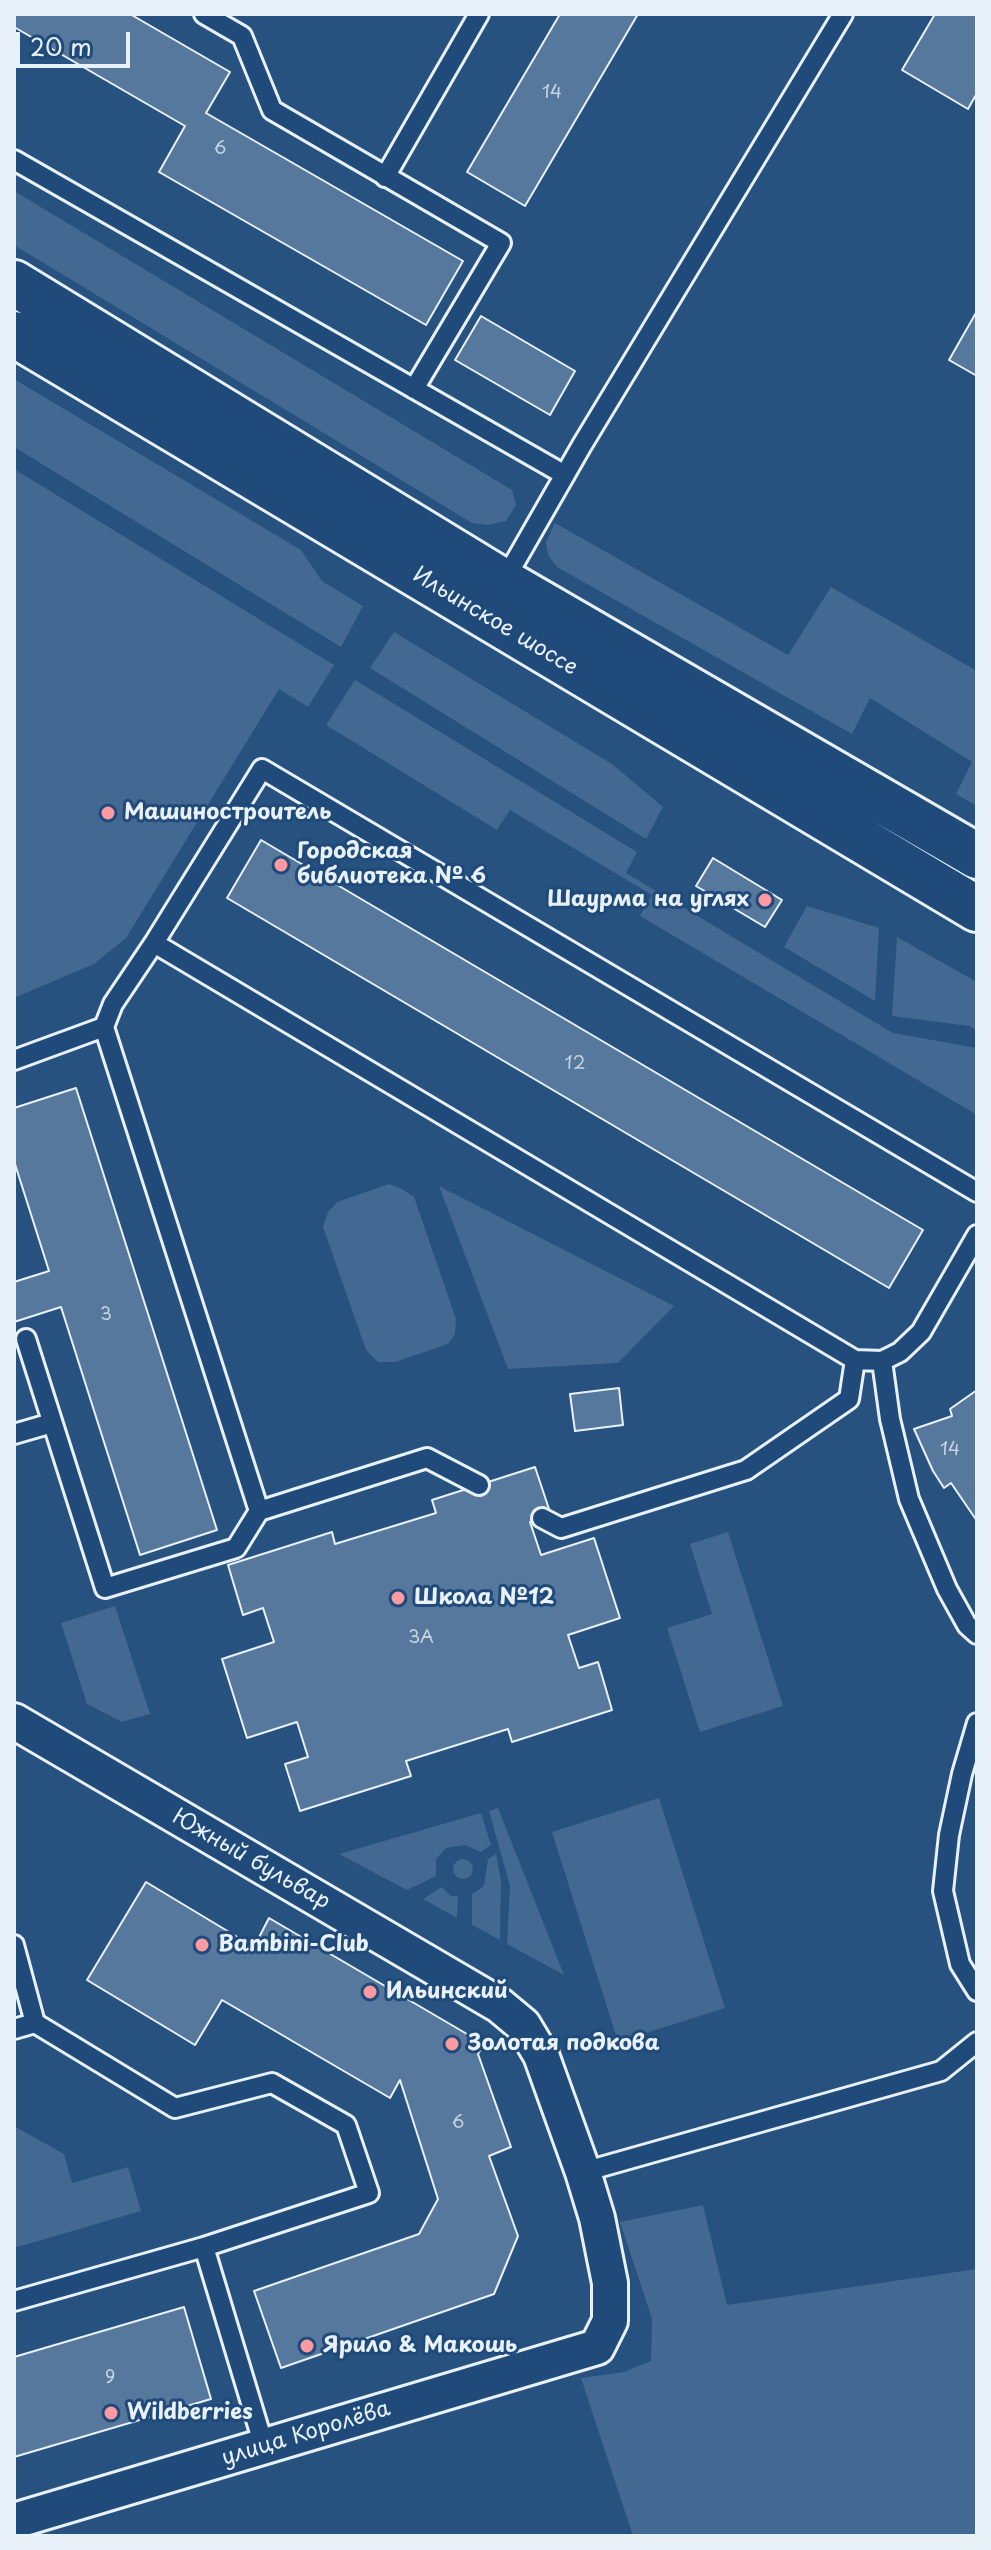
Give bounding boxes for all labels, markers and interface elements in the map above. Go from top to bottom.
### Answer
scale bar [20,16,134,66]
text: 20 m [30,28,92,64]
house number: 14 [542,82,562,104]
house number: 6 [214,138,226,160]
street label: Ильинское шоссе [408,562,582,682]
place label: Машиностроитель [124,800,331,826]
marker: Машиностроитель [99,804,117,822]
place label: Городская библиотека № 6 [297,839,486,890]
marker: Городская библиотека № 6 [272,856,290,874]
place label: Шаурма на углях [547,887,749,913]
marker: Шаурма на углях [756,891,774,909]
house number: 12 [565,1053,585,1075]
house number: 3 [100,1304,112,1326]
house number: 14 [940,1439,960,1461]
place label: Школа №12 [414,1585,554,1611]
marker: Школа №12 [389,1589,407,1607]
house number: 3А [408,1627,434,1649]
street label: Южный бульвар [168,1804,334,1916]
place label: Bambini-Club [218,1932,369,1958]
marker: Bambini-Club [193,1936,211,1954]
place label: Ильинский [386,1979,508,2005]
marker: Ильинский [361,1983,379,2001]
place label: Золотая подкова [468,2031,660,2057]
marker: Золотая подкова [443,2035,461,2053]
house number: 6 [452,2112,464,2134]
place label: Ярило & Макошь [323,2333,517,2359]
marker: Ярило & Макошь [298,2337,316,2355]
house number: 9 [105,2367,115,2389]
street label: улица Королёва [219,2396,393,2472]
place label: Wildberries [127,2400,253,2426]
marker: Wildberries [102,2404,120,2422]

